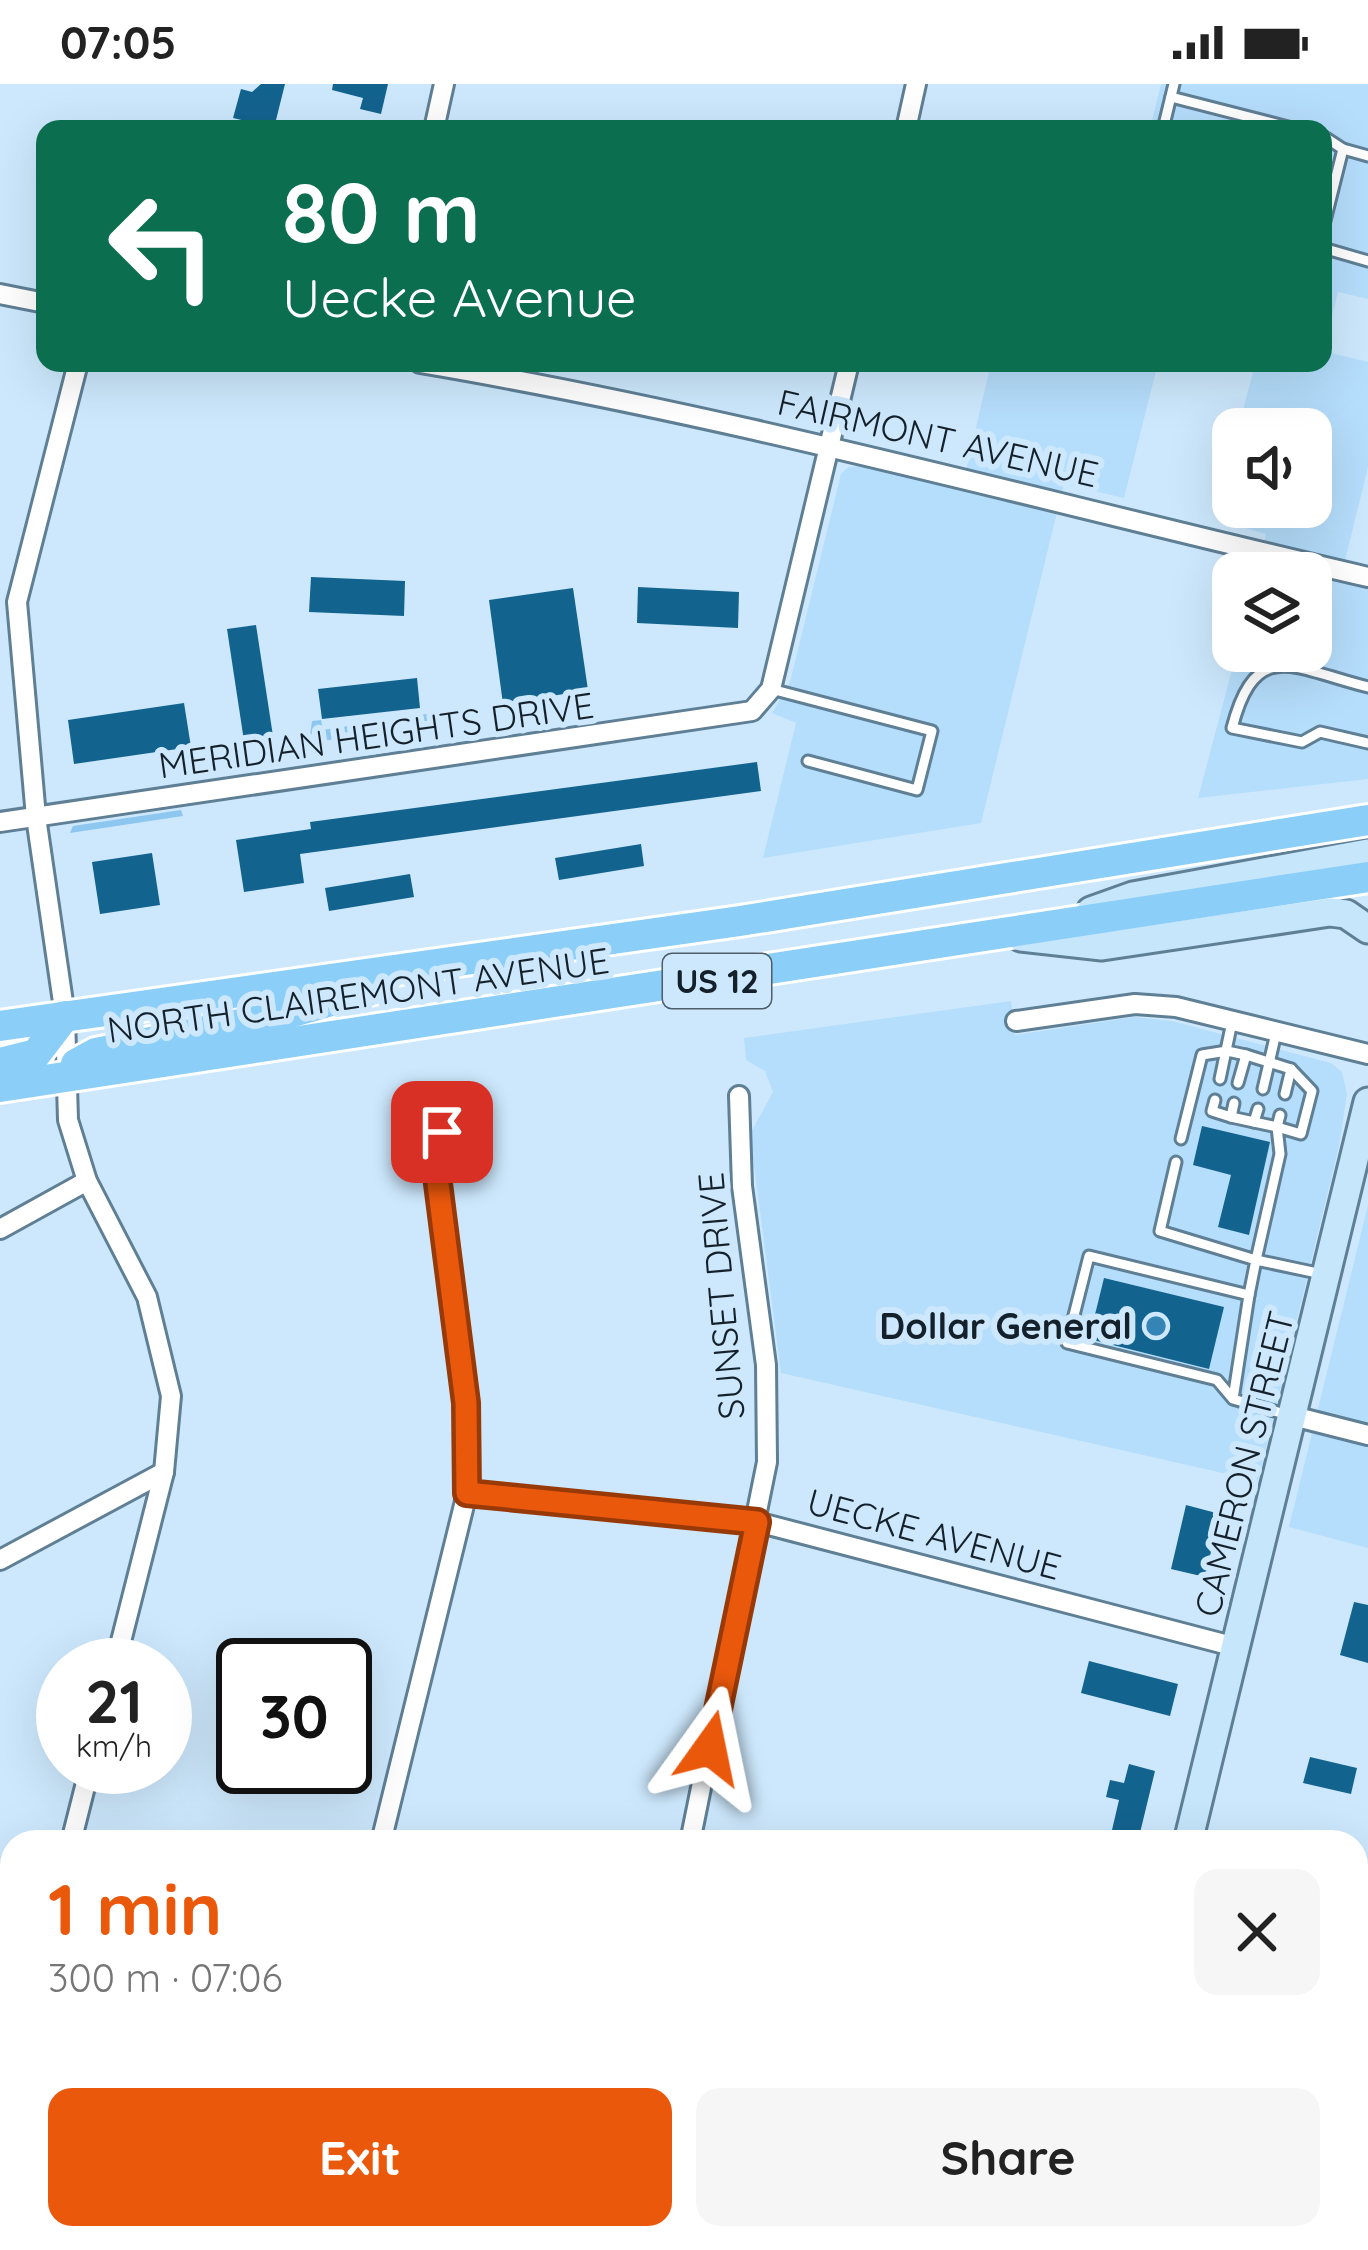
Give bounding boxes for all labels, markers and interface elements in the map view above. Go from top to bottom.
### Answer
text: 07:05 [60,14,176,70]
text: 80 m [282,159,481,264]
icon: left [84,168,240,324]
text: Uecke Avenue [282,263,637,331]
street label: FAIRMONT AVENUE [774,379,1103,496]
map controls [1212,408,1332,672]
button: sound [1212,408,1332,528]
button: layers [1212,552,1332,672]
street label: MERIDIAN HEIGHTS DRIVE [155,682,596,787]
street label: NORTH CLAIREMONT AVENUE [104,937,612,1052]
road number: US 12 [663,954,771,1008]
pin [391,1081,493,1183]
icon: arrive [409,1099,475,1165]
street label: SUNSET DRIVE [687,1171,754,1421]
place label: Dollar General [879,1303,1132,1348]
street label: CAMERON STREET [1184,1307,1303,1621]
marker: Dollar General [1143,1313,1169,1339]
street label: UECKE AVENUE [802,1478,1066,1589]
speed limit sign: 30 [216,1638,372,1794]
text: 21 [85,1663,143,1738]
position arrow [647,1685,773,1811]
text: km/h [76,1727,152,1765]
text: 1 min [48,1863,222,1953]
button: close [1194,1869,1320,1995]
text: 300 m · 07:06 [48,1953,283,2002]
button: Exit [48,2088,672,2226]
button: Share [696,2088,1320,2226]

